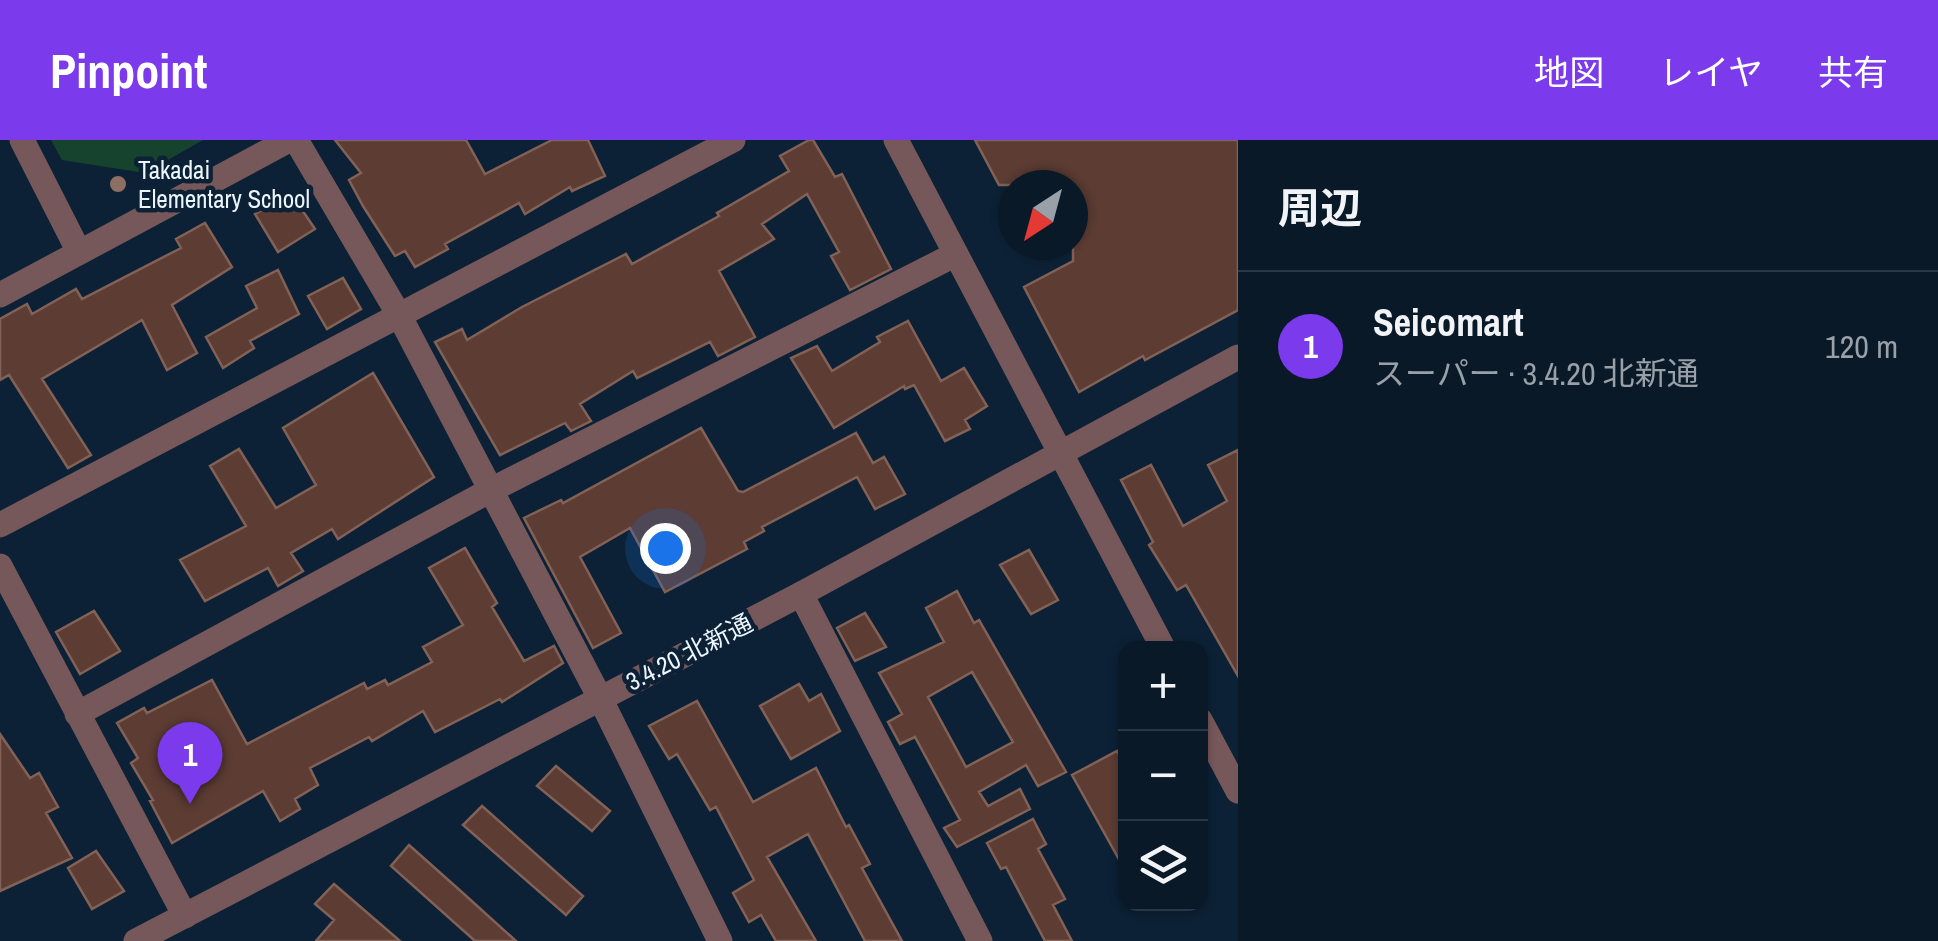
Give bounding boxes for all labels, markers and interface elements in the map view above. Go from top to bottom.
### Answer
text: Pinpoint [50,38,207,103]
text: 地図 [1534,49,1604,96]
text: レイヤ [1659,49,1763,96]
text: 共有 [1818,49,1888,96]
place label: Takadai Elementary School [138,153,310,216]
north arrow [998,170,1088,260]
marker: Takadai Elementary School [107,173,129,195]
text: 周辺 [1278,180,1362,236]
text: Seicomart [1373,297,1524,348]
text: 1 [1303,325,1318,368]
text: 120 m [1825,325,1898,368]
text: スーパー · 3.4.20 北新通 [1373,352,1699,395]
your location [640,523,691,574]
street label: 3.4.20 北新通 [620,606,758,698]
map controls [1118,641,1208,911]
button: + [1118,641,1208,731]
pin: 1 [158,722,222,804]
button: − [1118,731,1208,821]
button: layers [1118,821,1208,911]

